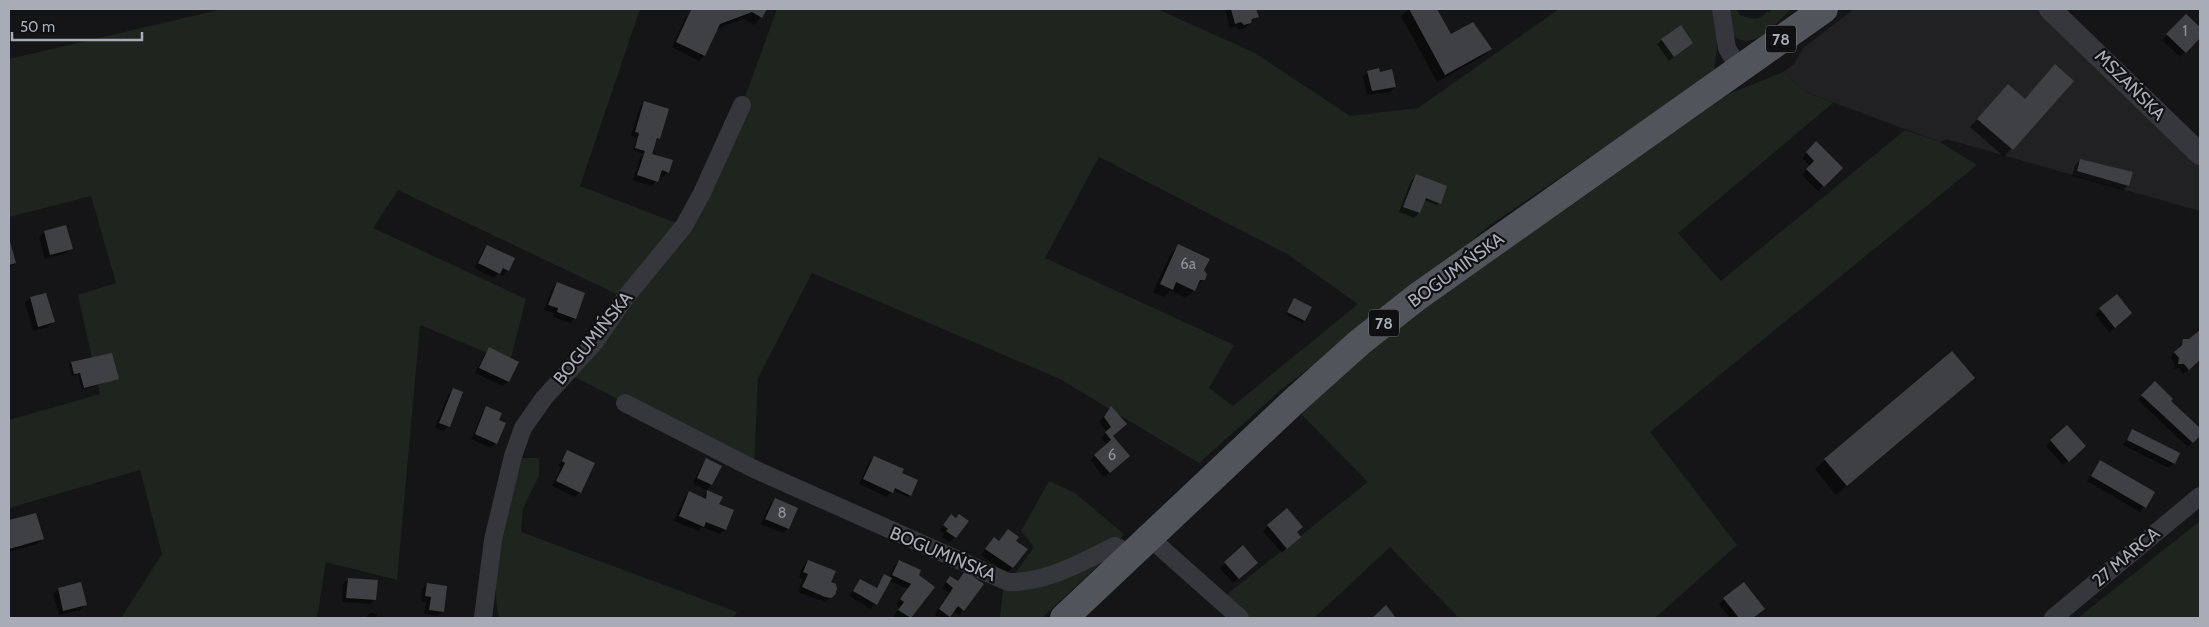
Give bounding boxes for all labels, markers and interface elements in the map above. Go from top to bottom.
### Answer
scale bar [12,10,142,42]
text: 50 m [20,18,55,36]
house number: 1 [2183,22,2187,40]
road number: 78 [1766,26,1796,52]
street label: MSZAŃSKA [2090,45,2170,125]
street label: BOGUMIŃSKA [1404,228,1508,312]
house number: 6a [1180,255,1197,273]
street label: BOGUMIŃSKA [549,287,637,389]
road number: 78 [1369,309,1399,336]
house number: 6 [1108,446,1116,464]
house number: 8 [777,504,787,522]
street label: BOGUMIŃSKA [887,522,999,586]
street label: 27 MARCA [2088,522,2164,592]

